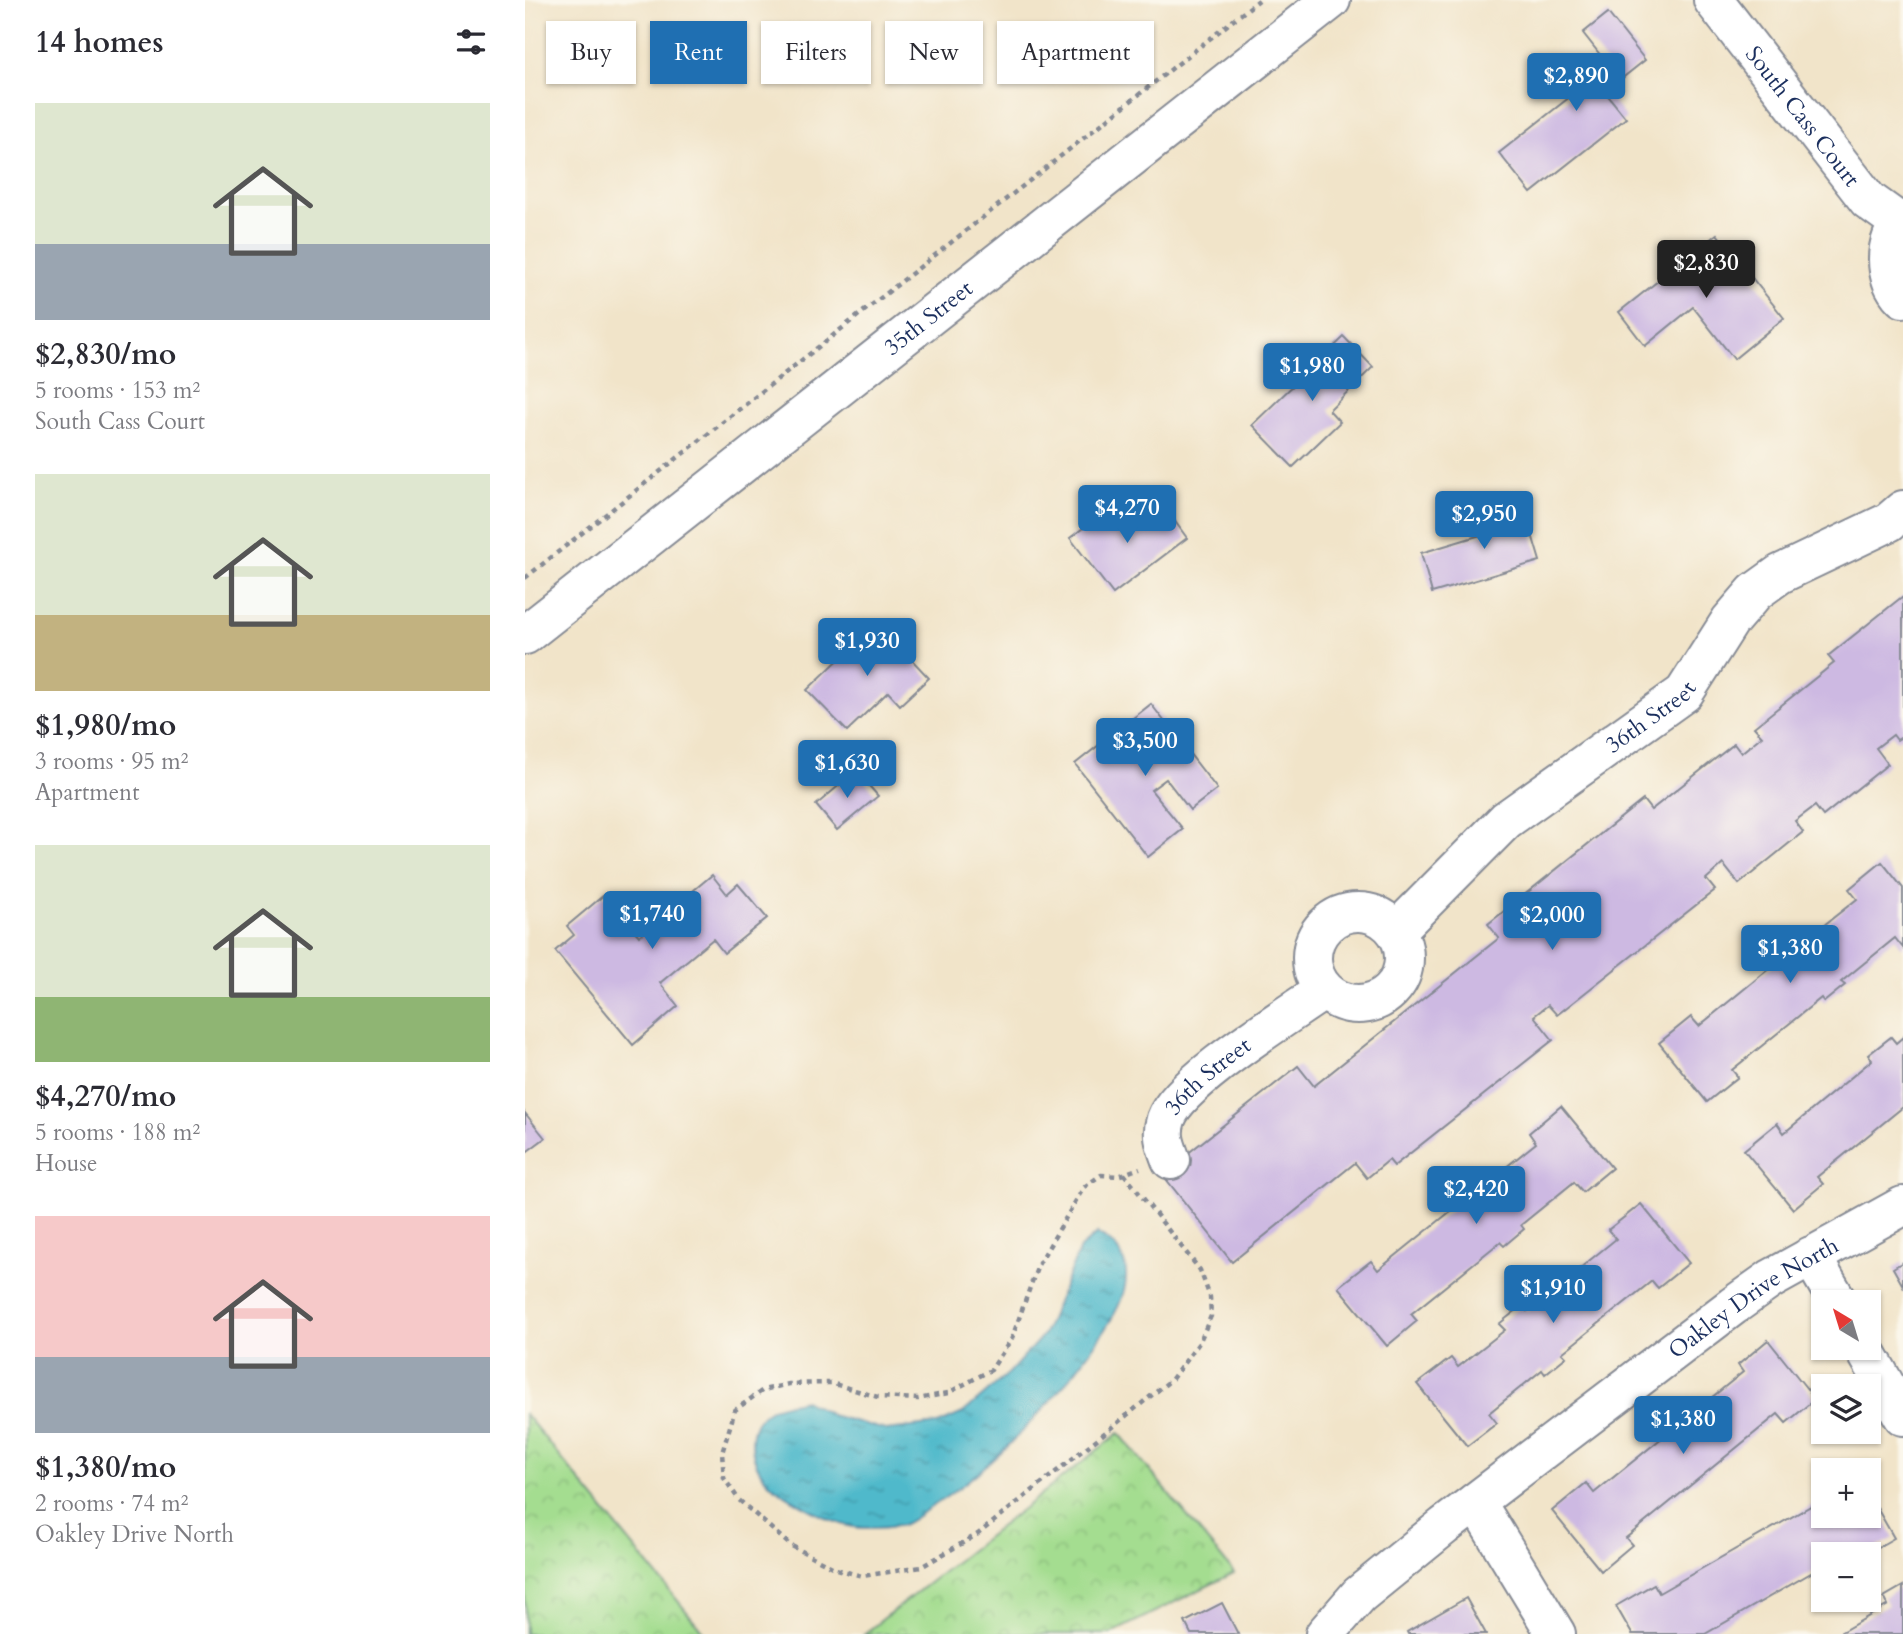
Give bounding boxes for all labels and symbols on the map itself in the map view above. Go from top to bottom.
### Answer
street label: South Cass Court [1738,40,1867,193]
pin: $2,890 [1519,54,1633,113]
pin: $2,830 [1649,240,1763,300]
street label: 35th Street [877,273,979,363]
pin: $1,980 [1255,344,1369,403]
pin: $4,270 [1070,486,1184,545]
pin: $2,950 [1427,491,1541,551]
pin: $1,930 [810,618,924,678]
street label: 36th Street [1599,675,1704,760]
pin: $3,500 [1088,718,1202,778]
pin: $1,630 [790,740,904,800]
pin: $1,740 [595,892,709,951]
pin: $2,000 [1495,892,1609,952]
pin: $1,380 [1733,926,1847,985]
street label: 36th Street [1157,1030,1257,1121]
pin: $2,420 [1419,1166,1533,1226]
street label: Oakley Drive North [1662,1230,1844,1366]
pin: $1,910 [1496,1266,1610,1325]
north arrow [1811,1290,1881,1360]
pin: $1,380 [1626,1396,1740,1456]

